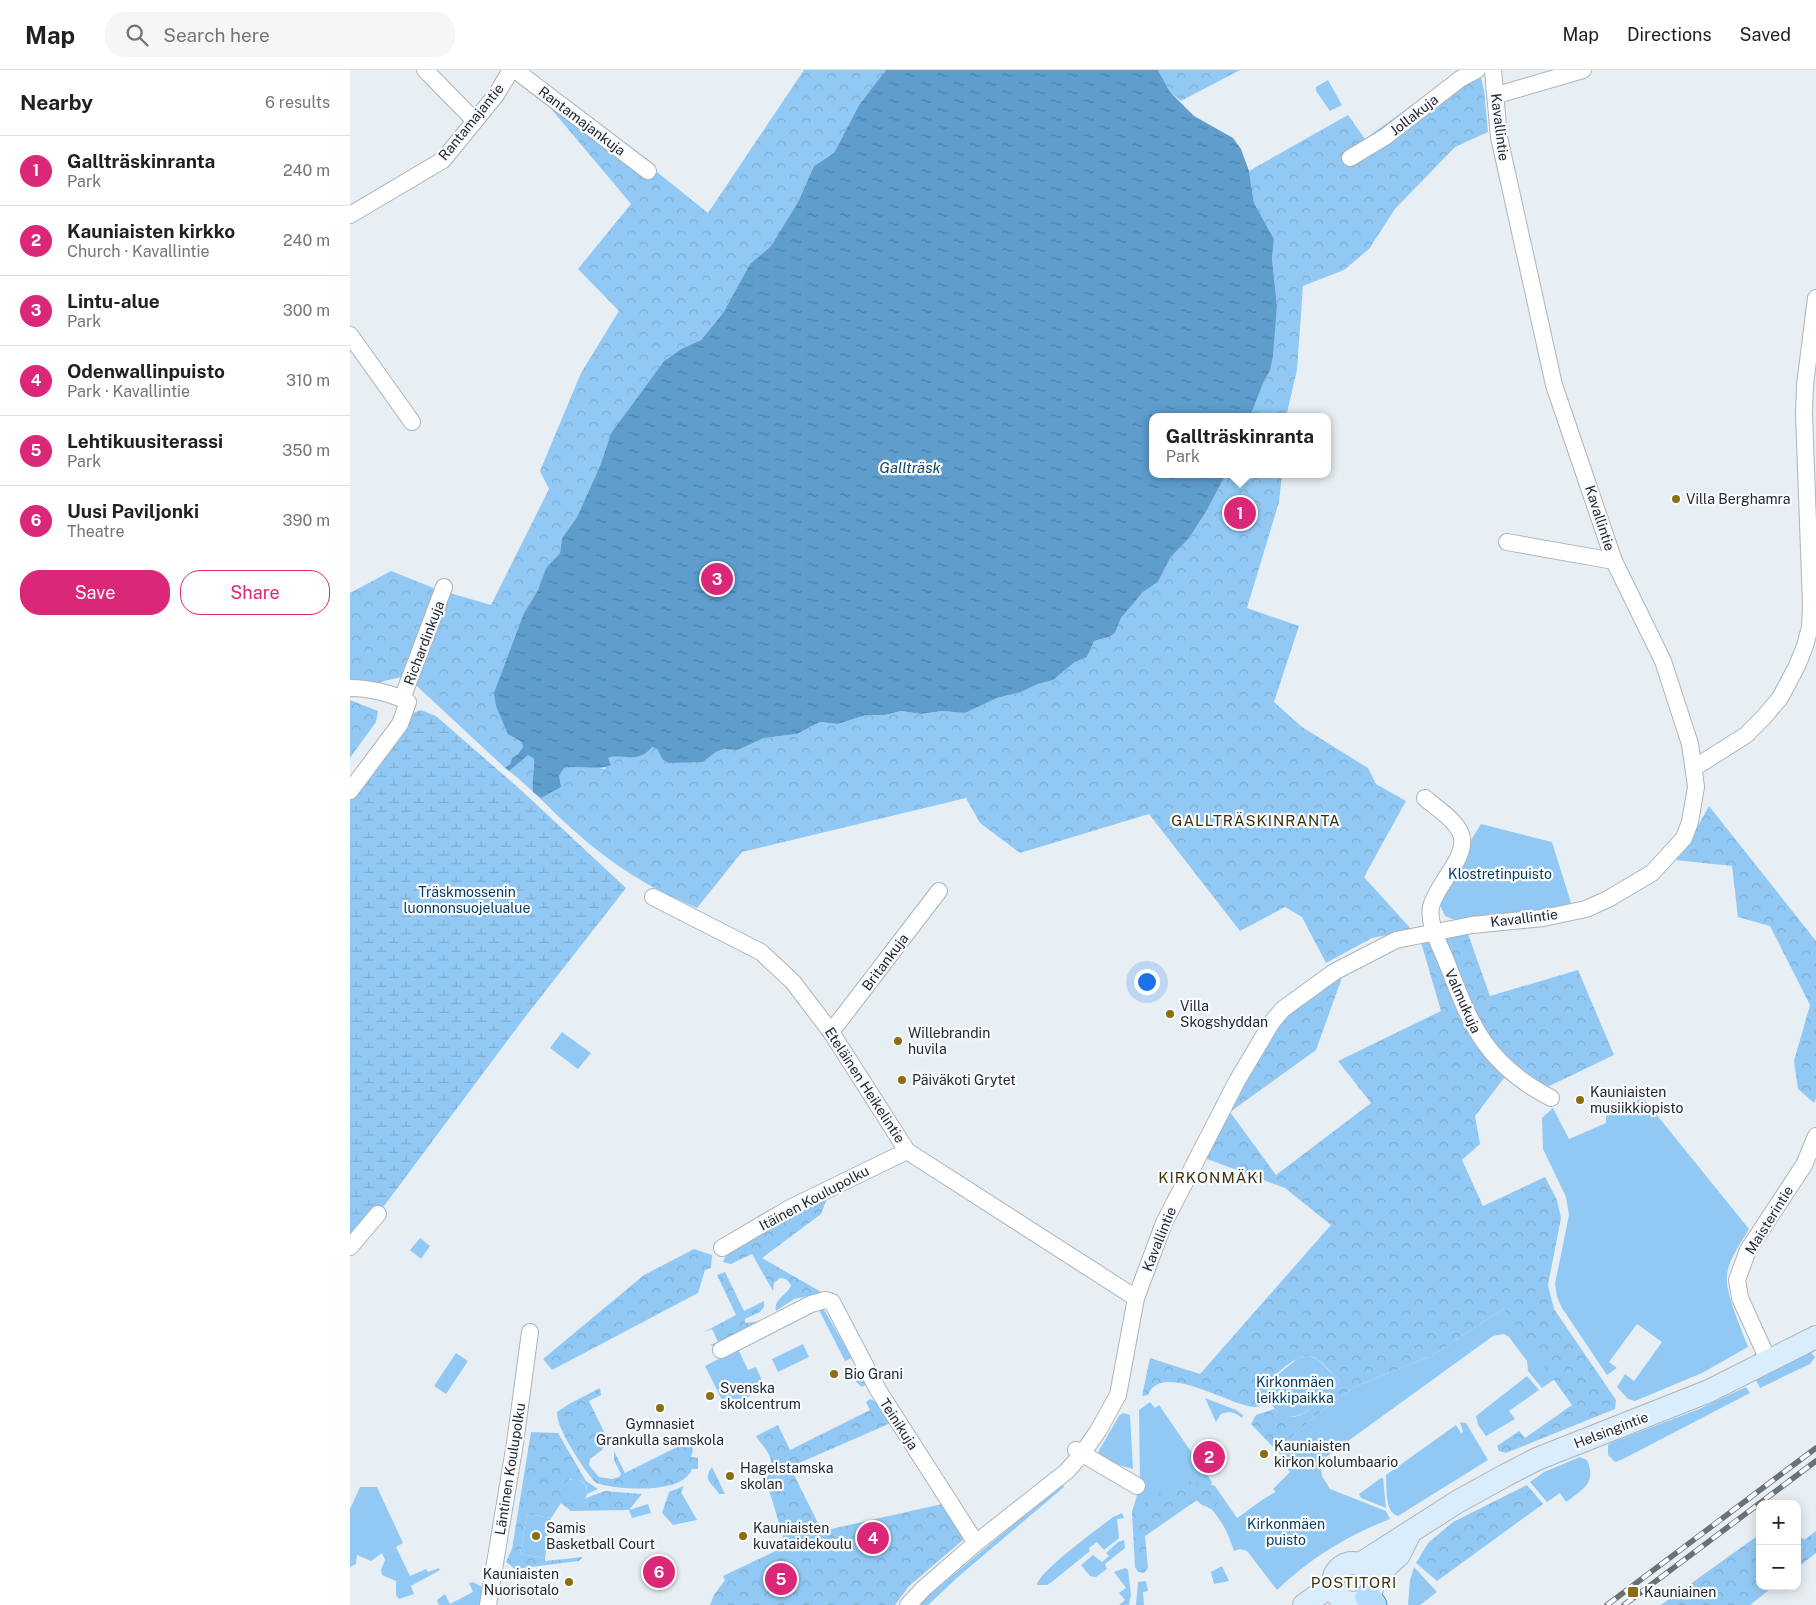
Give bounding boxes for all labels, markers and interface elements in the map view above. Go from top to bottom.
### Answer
search box [105,12,455,57]
text: Map [25,21,75,49]
icon: search [123,21,151,49]
text: Search here [163,24,270,46]
text: Map [1562,24,1599,45]
text: Directions [1627,24,1712,45]
text: Saved [1740,24,1791,45]
street label: Rantamajantie [435,80,507,164]
street label: Rantamajankuja [535,83,629,159]
text: Nearby [20,90,93,115]
street label: Jollakuja [1387,91,1441,139]
street label: Kavallintie [1488,92,1512,162]
text: 6 results [265,93,330,112]
text: Gallträskinranta [67,150,215,172]
text: 1 [33,161,39,180]
text: 240 m [283,161,330,180]
text: Park [67,172,101,191]
text: Kauniaisten kirkko [67,220,235,242]
text: 2 [31,231,41,250]
text: 240 m [283,231,330,250]
text: Church · Kavallintie [67,242,210,261]
text: Lintu-alue [67,290,160,312]
text: 3 [31,301,41,320]
text: 300 m [283,301,330,320]
text: Park [67,312,101,331]
text: Odenwallinpuisto [67,360,225,382]
text: 4 [31,371,41,390]
text: 310 m [286,371,330,390]
text: Park · Kavallintie [67,382,190,401]
popup [1149,413,1331,478]
text: Gallträskinranta [1166,425,1314,447]
text: Lehtikuusiterassi [67,430,223,452]
text: 5 [31,441,41,460]
text: 350 m [282,441,330,460]
text: Park [1166,447,1200,466]
text: Park [67,452,101,471]
water label: Gallträsk [879,459,942,476]
street label: Kavallintie [1582,483,1618,553]
place label: Villa Berghamra [1686,491,1791,507]
marker: Villa Berghamra [1670,493,1682,505]
pin: 1 [1224,494,1256,532]
text: Uusi Paviljonki [67,500,199,522]
text: 6 [31,511,41,530]
text: 390 m [283,511,330,530]
text: Theatre [67,522,125,541]
pin: 3 [701,560,733,598]
button: Save [20,570,170,615]
button: Share [180,570,330,615]
street label: Richardinkuja [401,599,447,687]
district label: GALLTRÄSKINRANTA [1171,811,1341,829]
park label: Klostretinpuisto [1448,866,1552,882]
park label: Träskmossenin luonnonsuojelualue [404,884,530,916]
street label: Kavallintie [1489,906,1559,930]
street label: Britankuja [859,931,911,993]
street label: Valmukuja [1442,967,1484,1035]
your location [1134,969,1160,995]
place label: Villa Skogshyddan [1180,998,1268,1030]
marker: Villa Skogshyddan [1164,1008,1176,1020]
street label: Eteläinen Heikelintie [822,1024,908,1146]
place label: Willebrandin huvila [908,1025,990,1057]
marker: Willebrandin huvila [892,1035,904,1047]
place label: Päiväkoti Grytet [912,1072,1016,1088]
marker: Päiväkoti Grytet [896,1074,908,1086]
place label: Kauniaisten musiikkiopisto [1590,1084,1684,1116]
marker: Kauniaisten musiikkiopisto [1574,1094,1586,1106]
street label: Itäinen Koulupolku [756,1162,872,1234]
district label: KIRKONMÄKI [1158,1168,1264,1186]
street label: Maisterintie [1742,1183,1796,1257]
street label: Kavallintie [1139,1204,1179,1274]
place label: Bio Grani [844,1366,903,1382]
marker: Bio Grani [828,1368,840,1380]
park label: Kirkonmäen leikkipaikka [1256,1374,1334,1406]
place label: Svenska skolcentrum [720,1380,801,1412]
marker: Svenska skolcentrum [704,1390,716,1402]
street label: Teinikuja [877,1395,921,1453]
street label: Läntinen Koulupolku [492,1402,528,1536]
marker: Gymnasiet Grankulla samskola [654,1402,666,1414]
street label: Helsingintie [1572,1408,1650,1451]
place label: Gymnasiet Grankulla samskola [596,1416,724,1448]
pin: 2 [1193,1438,1225,1476]
place label: Kauniaisten kirkon kolumbaario [1274,1438,1398,1470]
marker: Kauniaisten kirkon kolumbaario [1258,1448,1270,1460]
place label: Hagelstamska skolan [740,1460,833,1492]
marker: Hagelstamska skolan [724,1470,736,1482]
map controls [1756,1500,1801,1590]
button: + [1756,1500,1801,1545]
park label: Kirkonmäen puisto [1247,1516,1325,1548]
pin: 4 [857,1519,889,1557]
place label: Samis Basketball Court [546,1520,655,1552]
place label: Kauniaisten kuvataidekoulu [753,1520,852,1552]
marker: Samis Basketball Court [530,1530,542,1542]
marker: Kauniaisten kuvataidekoulu [737,1530,749,1542]
button: − [1756,1545,1801,1590]
pin: 6 [643,1553,675,1591]
pin: 5 [765,1560,797,1598]
place label: Kauniaisten Nuorisotalo [483,1566,559,1598]
district label: POSTITORI [1311,1574,1397,1591]
marker: Kauniaisten Nuorisotalo [563,1576,575,1588]
place label: Kauniainen [1644,1584,1716,1600]
marker: Kauniainen [1626,1585,1640,1599]

